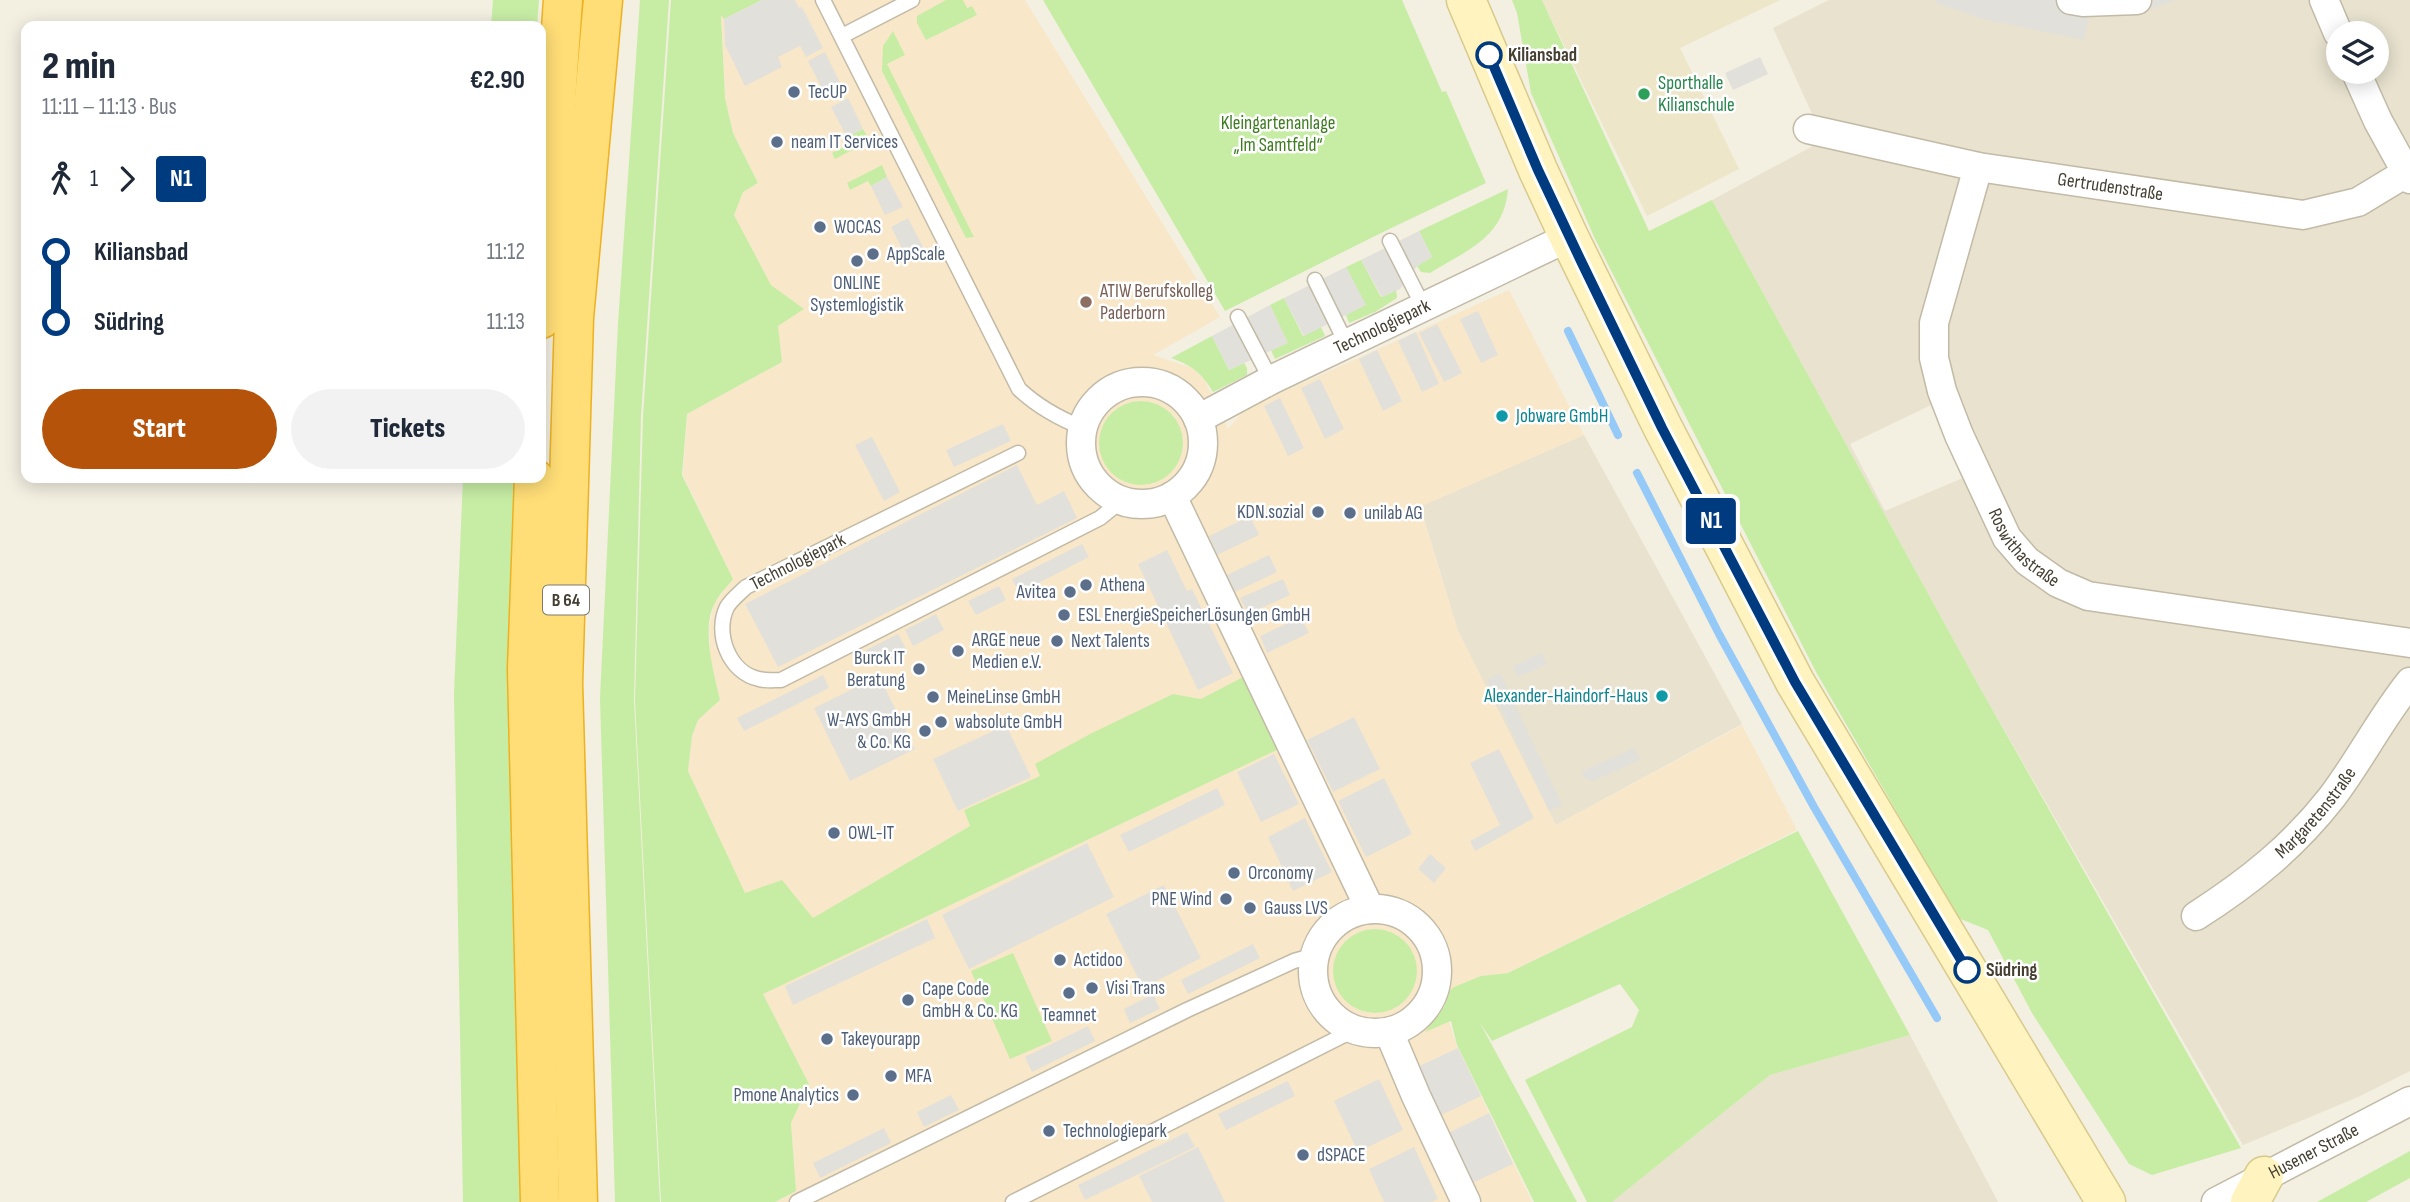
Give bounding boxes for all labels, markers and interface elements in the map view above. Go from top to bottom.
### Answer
map controls [2326,21,2389,84]
button: layers [2326,21,2389,84]
marker: Kiliansbad [1476,42,1502,68]
text: 2 min [42,44,116,89]
place label: Kiliansbad [1508,44,1577,67]
text: €2.90 [470,65,525,96]
place label: Sporthalle Kilianschule [1658,72,1735,117]
place label: TecUP [808,81,847,104]
marker: TecUP [786,84,802,100]
marker: Sporthalle Kilianschule [1636,86,1652,102]
text: 11:11 – 11:13 · Bus [42,93,177,121]
park label: Kleingartenanlage „Im Samtfeld“ [1221,112,1335,157]
place label: neam IT Services [791,131,898,154]
marker: neam IT Services [769,134,785,150]
icon: walk [42,160,80,198]
icon: forward [108,160,146,198]
text: N1 [170,164,192,193]
text: 1 [90,165,98,193]
street label: Gertrudenstraße [2056,167,2165,206]
place label: WOCAS [834,216,881,239]
marker: WOCAS [812,219,828,235]
text: Kiliansbad [94,237,188,268]
text: 11:12 [487,238,525,266]
place label: AppScale [886,243,945,266]
marker: AppScale [865,246,881,262]
marker: ONLINE Systemlogistik [849,253,865,269]
place label: ONLINE Systemlogistik [810,272,905,317]
place label: ATIW Berufskolleg Paderborn [1099,280,1214,325]
marker: ATIW Berufskolleg Paderborn [1078,294,1094,310]
street label: Technologiepark [1330,294,1435,360]
text: Südring [94,307,164,338]
text: 11:13 [487,308,525,336]
button: Start [42,389,277,469]
button: Tickets [291,389,525,469]
place label: Jobware GmbH [1515,405,1608,428]
marker: Jobware GmbH [1494,408,1510,424]
line badge: N1 [1680,498,1742,544]
place label: KDN.sozial [1237,501,1304,524]
place label: unilab AG [1364,502,1423,525]
marker: KDN.sozial [1310,504,1326,520]
street label: Roswithastraße [1983,504,2064,592]
marker: unilab AG [1342,505,1358,521]
text: N1 [1700,506,1722,535]
street label: Technologiepark [747,528,850,596]
place label: Athena [1099,574,1145,597]
marker: Athena [1078,577,1094,593]
place label: Avitea [1016,581,1056,604]
marker: Avitea [1062,584,1078,600]
road number: B 64 [543,586,589,614]
place label: ESL EnergieSpeicherLösungen GmbH [1078,604,1310,627]
marker: ESL EnergieSpeicherLösungen GmbH [1056,607,1072,623]
place label: ARGE neue Medien e.V. [971,629,1042,674]
place label: Next Talents [1071,630,1150,653]
marker: Next Talents [1049,633,1065,649]
marker: ARGE neue Medien e.V. [950,643,966,659]
place label: Burck IT Beratung [847,647,905,692]
marker: Burck IT Beratung [911,661,927,677]
place label: Alexander-Haindorf-Haus [1483,685,1648,708]
place label: MeineLinse GmbH [947,686,1061,709]
marker: Alexander-Haindorf-Haus [1654,688,1670,704]
marker: MeineLinse GmbH [925,689,941,705]
place label: W-AYS GmbH & Co. KG [827,709,911,754]
place label: wabsolute GmbH [955,711,1062,734]
marker: wabsolute GmbH [933,714,949,730]
marker: W-AYS GmbH & Co. KG [917,723,933,739]
street label: Margaretenstraße [2270,763,2361,863]
place label: OWL-IT [848,822,895,845]
marker: OWL-IT [826,825,842,841]
place label: Orconomy [1248,862,1314,885]
marker: Orconomy [1226,865,1242,881]
place label: PNE Wind [1151,888,1212,911]
marker: PNE Wind [1218,891,1234,907]
place label: Gauss LVS [1264,897,1328,920]
marker: Gauss LVS [1242,900,1258,916]
place label: Actidoo [1073,949,1123,972]
marker: Actidoo [1052,952,1068,968]
marker: Südring [1954,957,1980,983]
place label: Südring [1986,959,2037,982]
place label: Visi Trans [1106,977,1165,1000]
place label: Cape Code GmbH & Co. KG [922,978,1018,1023]
marker: Visi Trans [1084,980,1100,996]
marker: Teamnet [1061,985,1077,1001]
marker: Cape Code GmbH & Co. KG [900,992,916,1008]
place label: Teamnet [1041,1004,1097,1027]
place label: Takeyourapp [841,1028,920,1051]
marker: Takeyourapp [819,1031,835,1047]
place label: MFA [905,1065,932,1088]
marker: MFA [883,1068,899,1084]
place label: Pmone Analytics [733,1084,839,1107]
marker: Pmone Analytics [845,1087,861,1103]
street label: Husener Straße [2265,1118,2363,1184]
place label: Technologiepark [1063,1120,1168,1143]
marker: Technologiepark [1041,1123,1057,1139]
place label: dSPACE [1317,1144,1366,1167]
marker: dSPACE [1295,1147,1311,1163]

